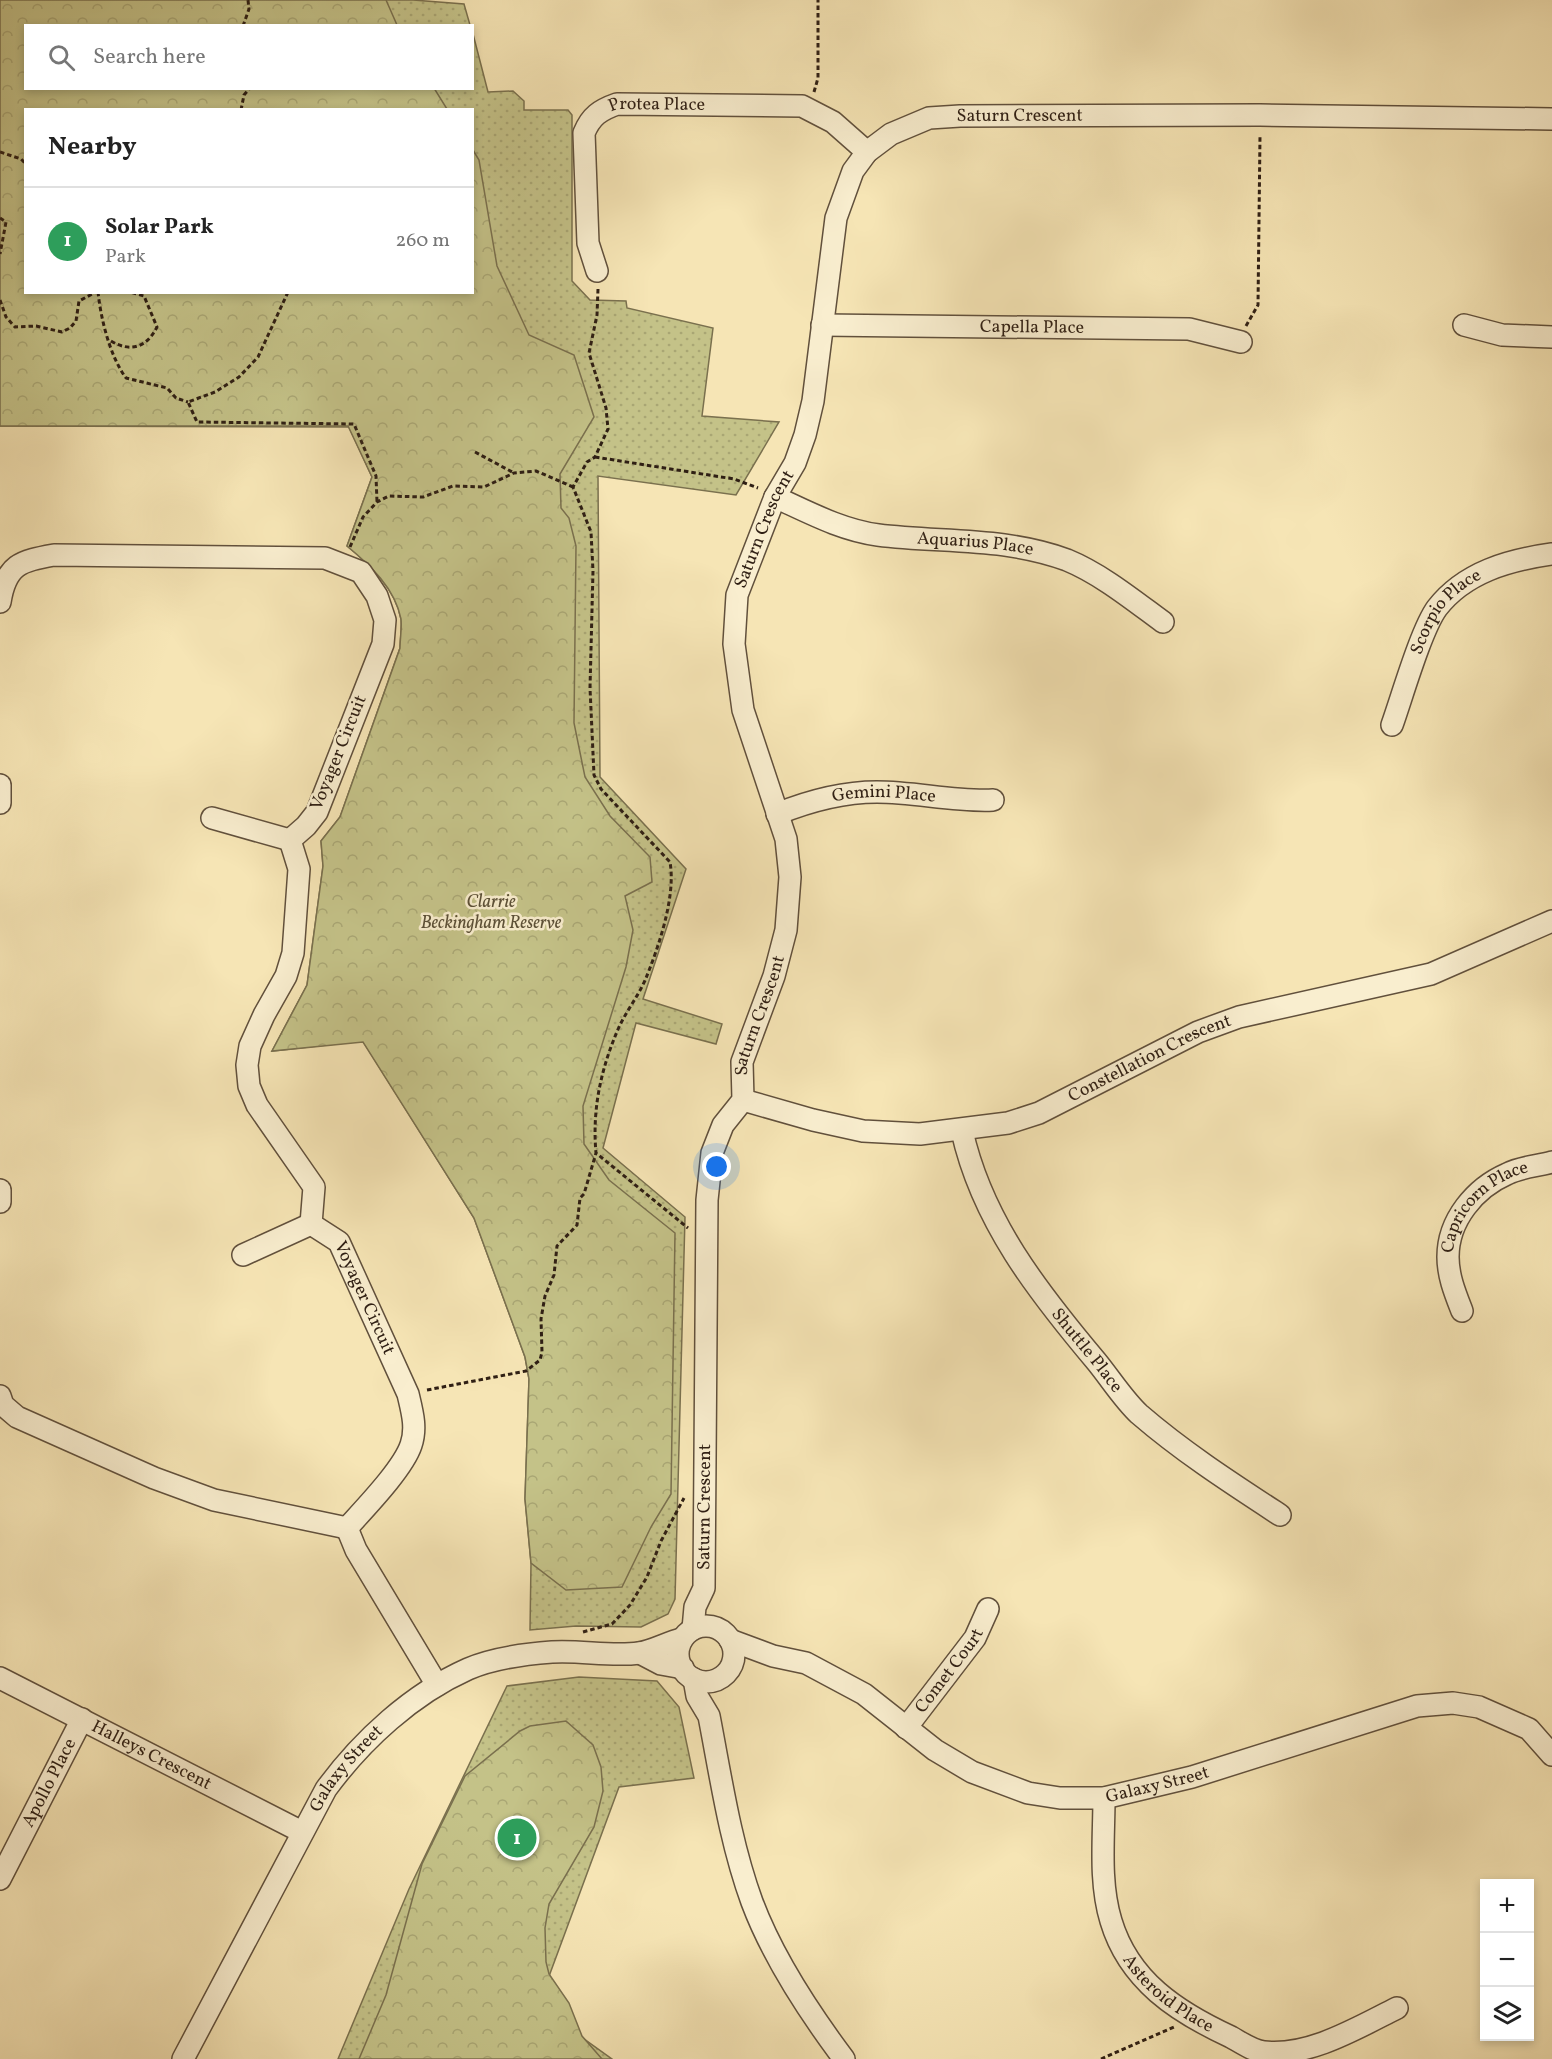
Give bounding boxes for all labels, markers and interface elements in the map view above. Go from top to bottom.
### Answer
search box [24,24,474,90]
icon: search [45,41,78,74]
text: Search here [93,42,206,73]
street label: Protea Place [605,92,705,119]
street label: Saturn Crescent [956,103,1083,129]
text: Nearby [48,129,137,165]
text: Solar Park [105,212,214,243]
text: 1 [63,227,72,255]
text: 260 m [395,227,450,255]
text: Park [105,243,146,271]
street label: Capella Place [980,314,1084,340]
street label: Saturn Crescent [728,466,801,592]
street label: Aquarius Place [916,526,1036,562]
street label: Scorpio Place [1404,563,1486,658]
street label: Voyager Circuit [305,692,373,814]
street label: Gemini Place [830,779,937,809]
park label: Clarrie Beckingham Reserve [421,890,562,936]
street label: Saturn Crescent [729,953,791,1076]
street label: Constellation Crescent [1064,1008,1235,1109]
your location [702,1152,731,1181]
street label: Capricorn Place [1436,1155,1531,1254]
street label: Voyager Circuit [328,1237,401,1359]
street label: Shuttle Place [1045,1303,1129,1398]
street label: Saturn Crescent [692,1444,718,1570]
street label: Comet Court [909,1625,990,1719]
street label: Halleys Crescent [87,1714,216,1796]
street label: Galaxy Street [304,1719,389,1816]
street label: Apollo Place [16,1734,83,1832]
street label: Galaxy Street [1103,1760,1212,1810]
pin: 1 [498,1816,536,1860]
map controls [1480,1879,1534,2041]
button: + [1480,1879,1534,1933]
button: − [1480,1933,1534,1987]
street label: Asteroid Place [1116,1949,1218,2039]
button: layers [1480,1987,1534,2041]

